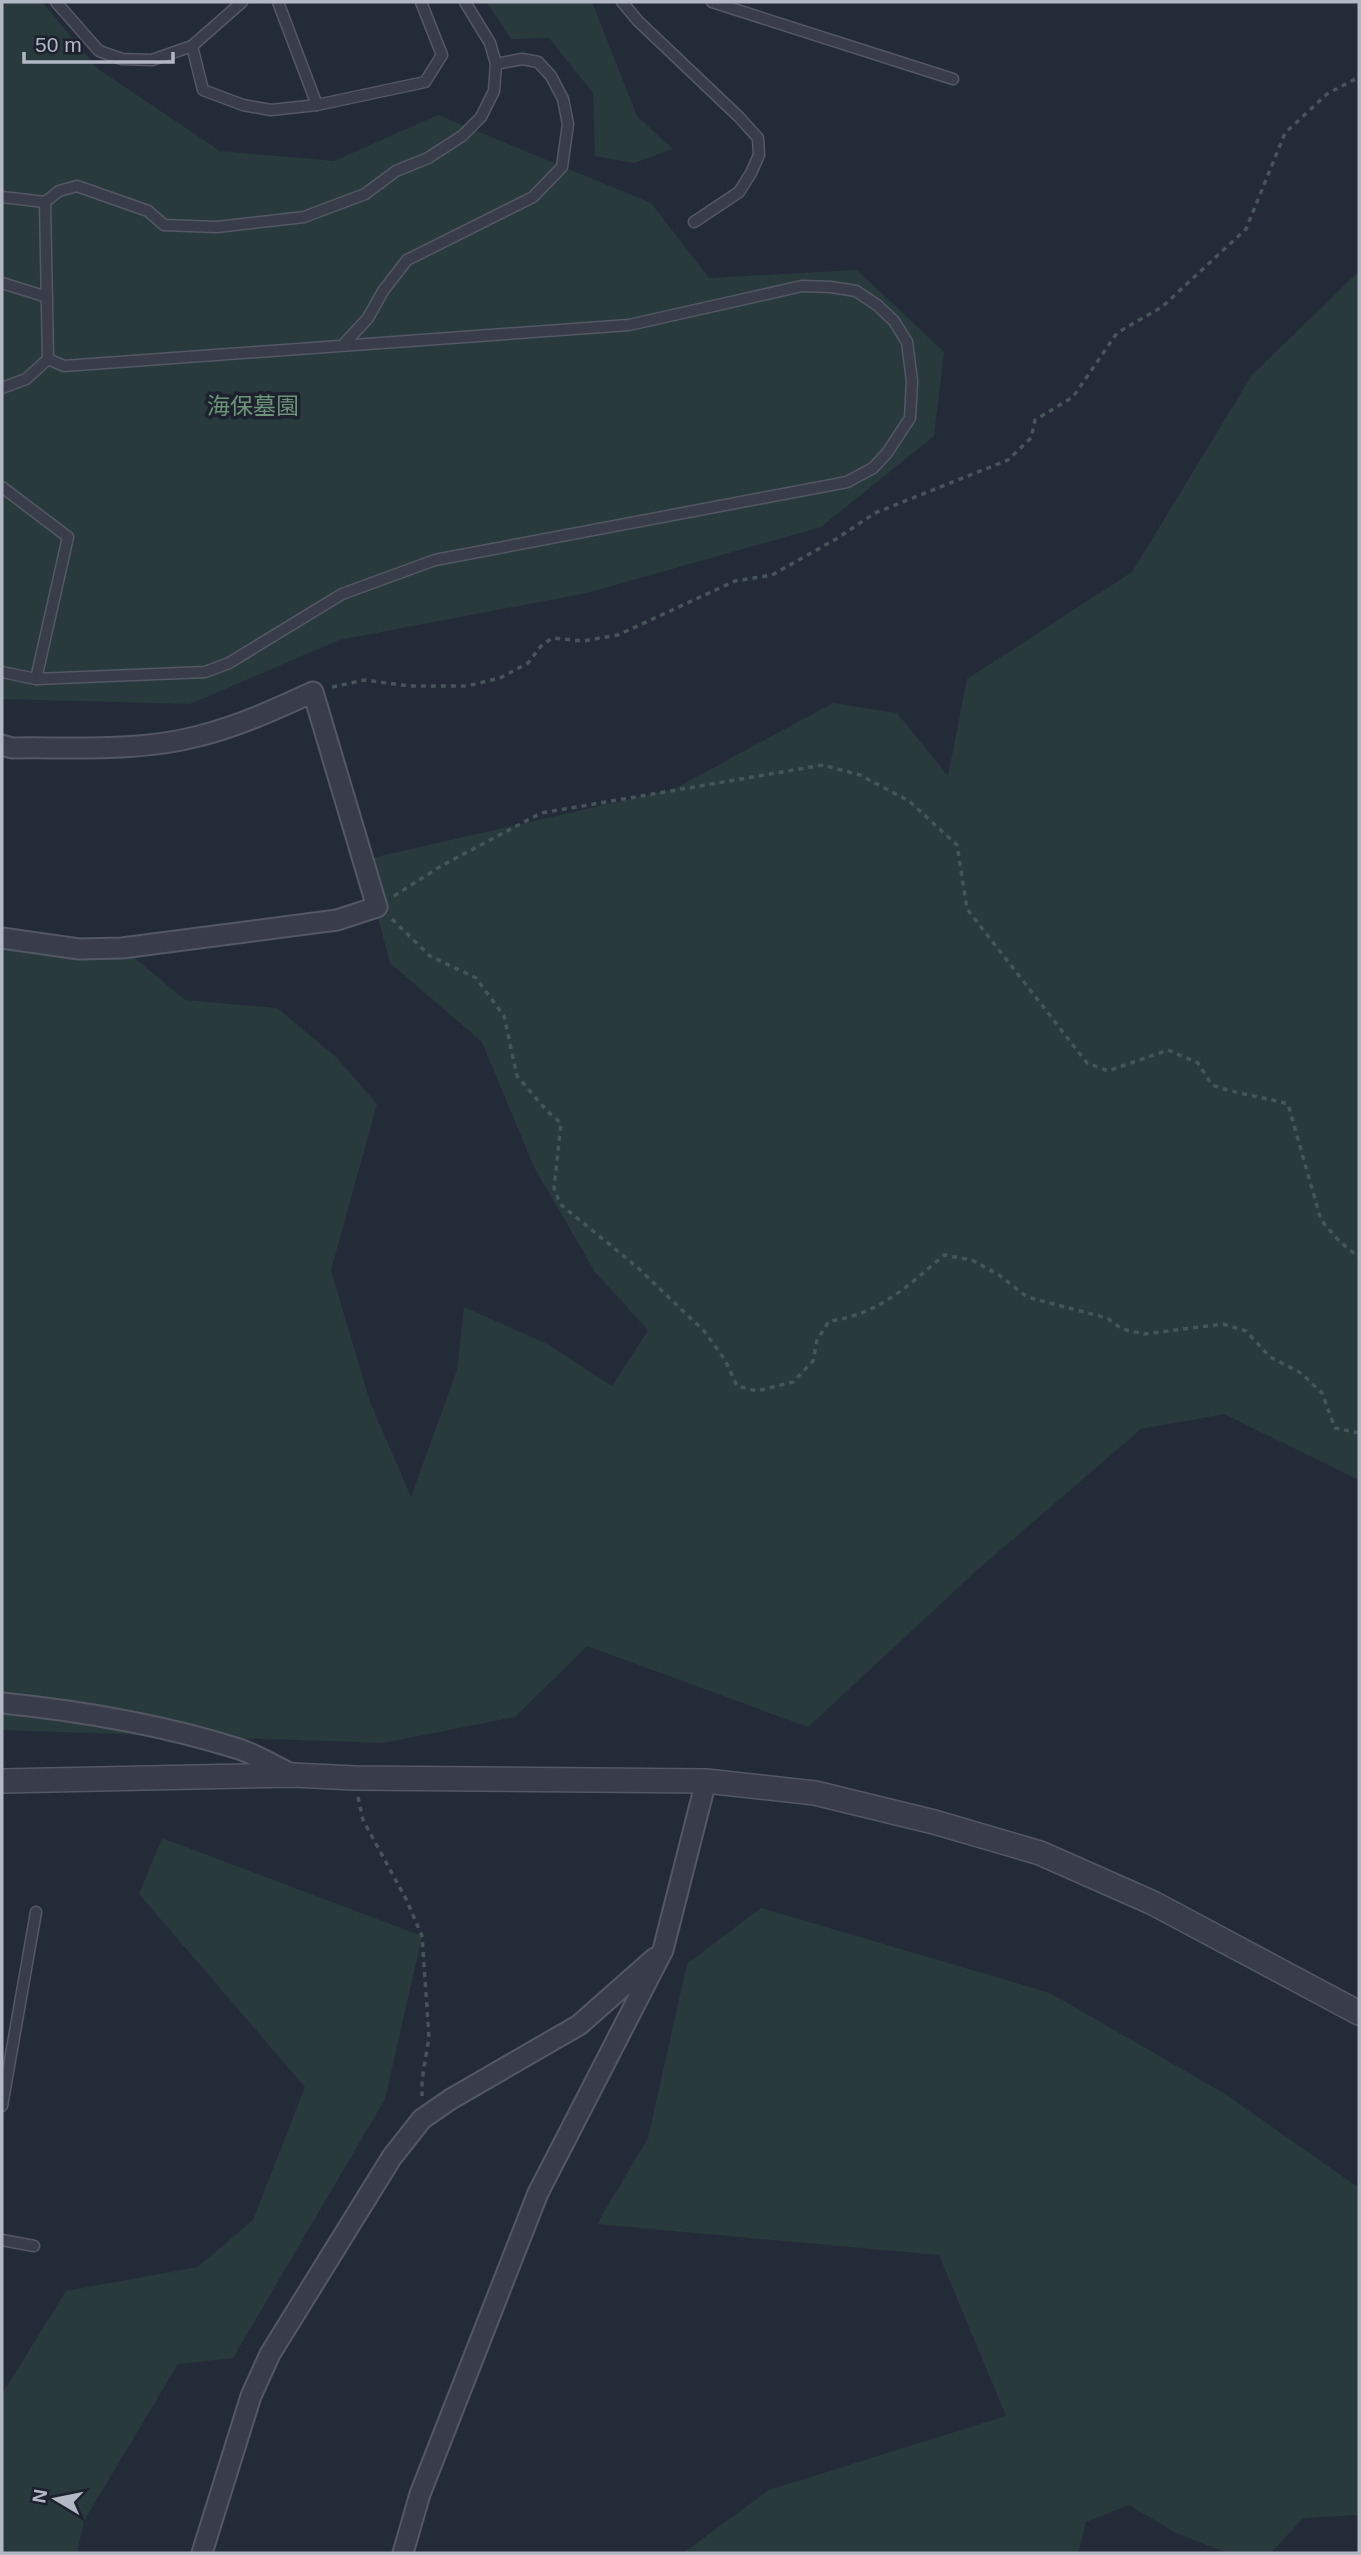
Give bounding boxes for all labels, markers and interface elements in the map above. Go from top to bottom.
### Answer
scale bar [24,21,173,65]
text: 50 m [35,33,82,56]
park label: 海保墓園 [207,393,299,419]
north arrow [21,2464,91,2534]
text: N [28,2488,51,2505]

